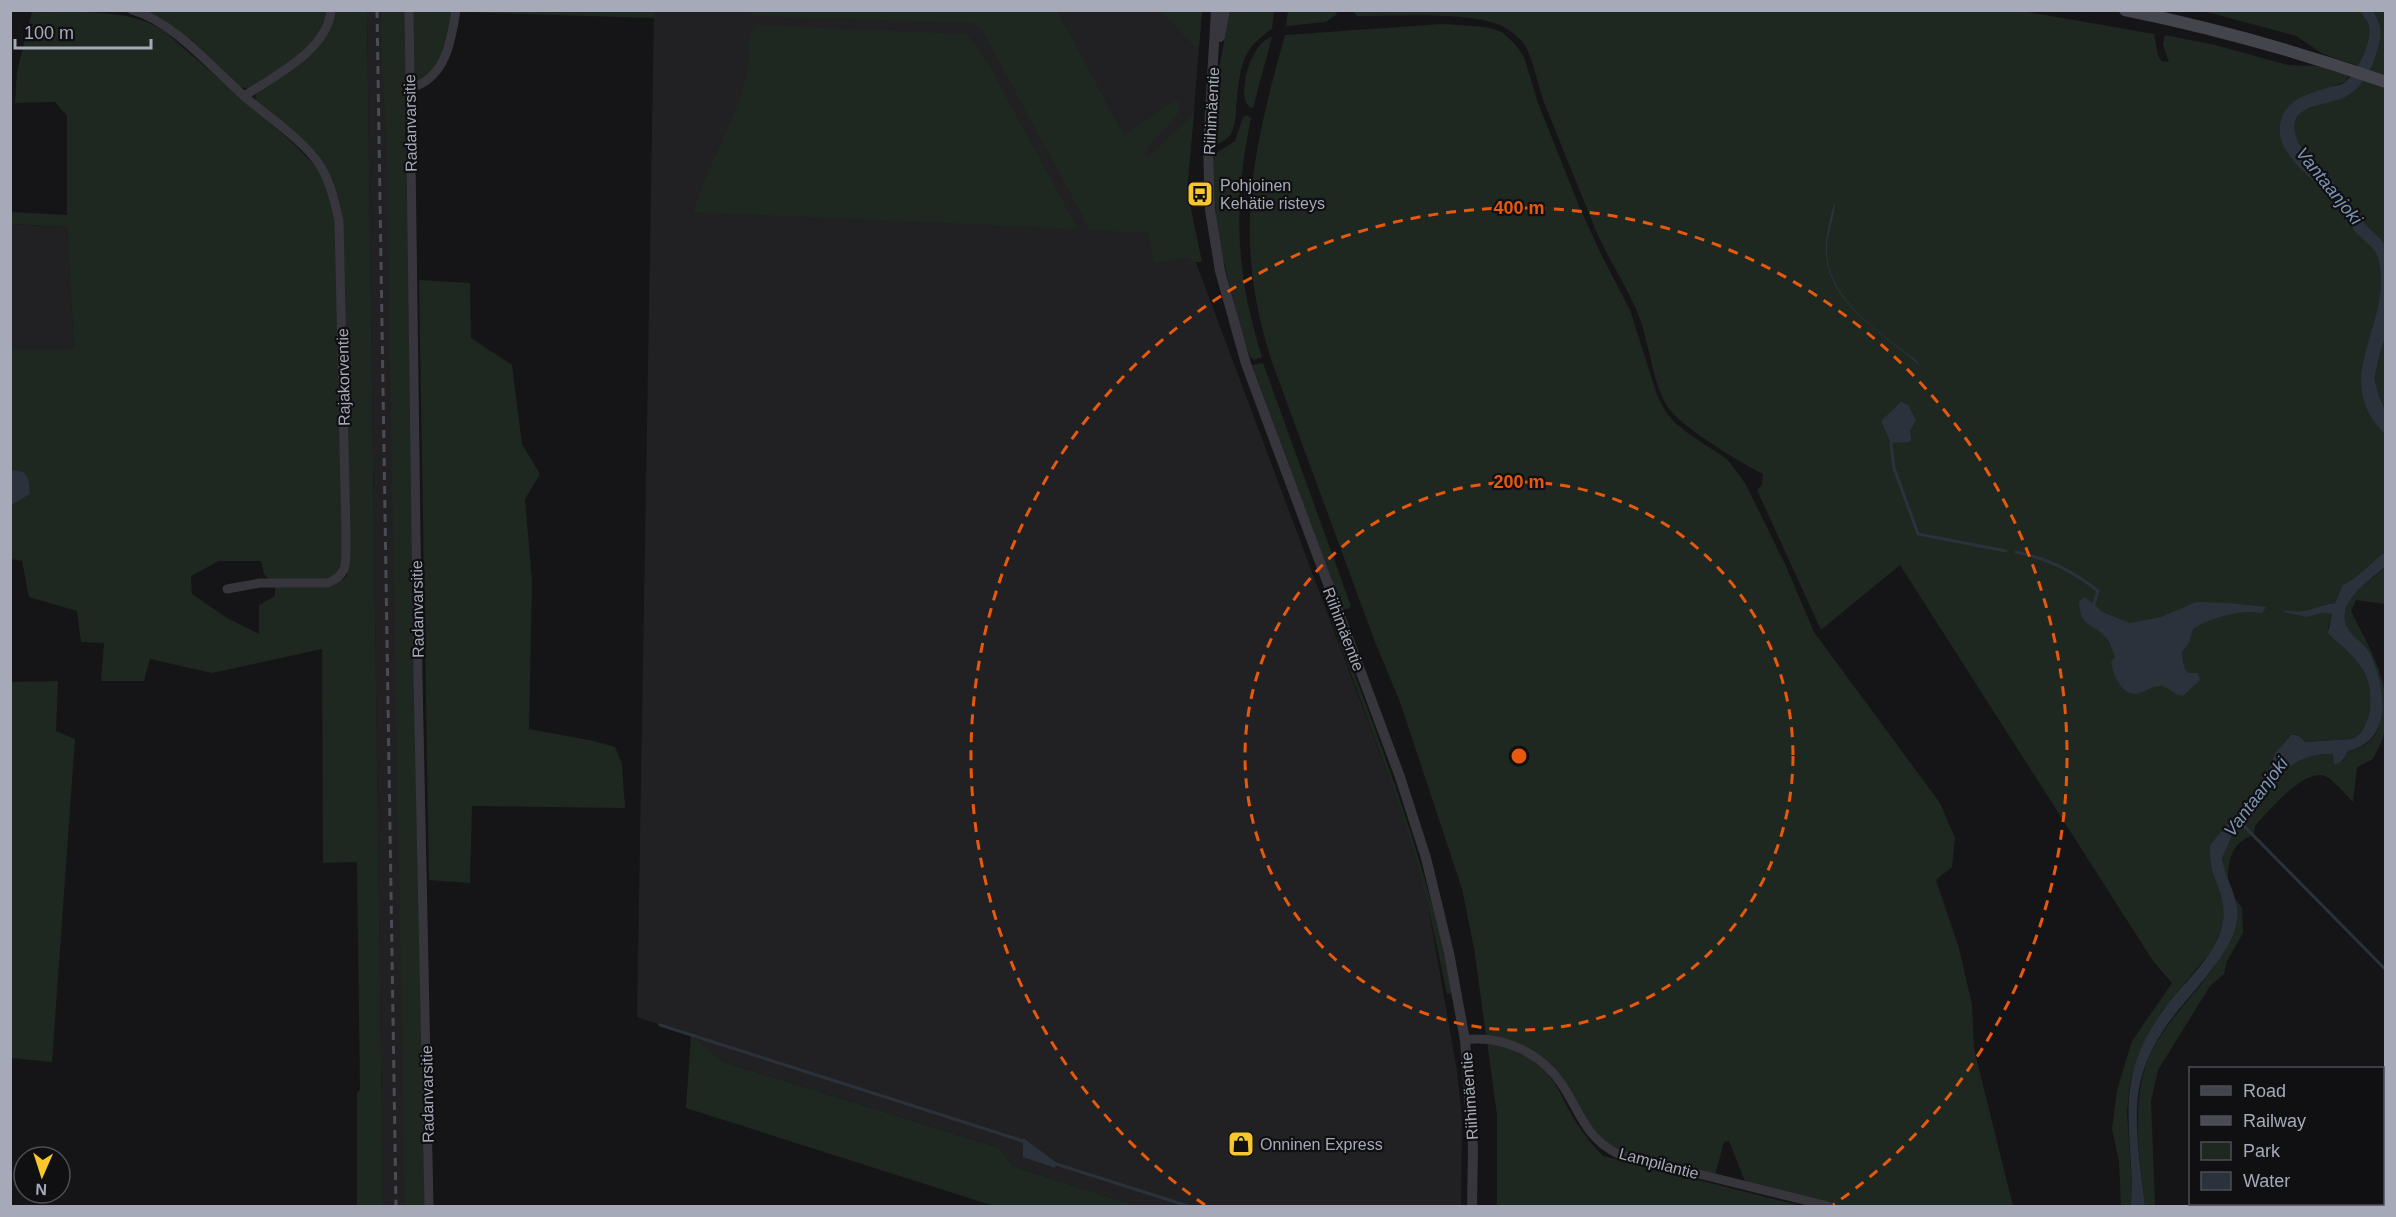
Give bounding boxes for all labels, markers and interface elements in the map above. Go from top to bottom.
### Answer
scale bar [15,12,152,50]
text: 100 m [24,23,74,43]
street label: Riihimäentie [1201,67,1222,155]
street label: Radanvarsitie [401,74,420,172]
water label: Vantaanjoki [2292,143,2367,229]
place label: Pohjoinen Kehätie risteys [1220,177,1325,212]
bus stop icon: Pohjoinen Kehätie risteys [1185,179,1215,209]
text: 400 m [1493,198,1545,218]
street label: Rajakorventie [334,328,353,426]
text: 200 m [1493,472,1545,492]
street label: Radanvarsitie [408,560,427,658]
street label: Riihimäentie [1320,585,1367,673]
centre of rings [1509,746,1529,766]
water label: Vantaanjoki [2220,753,2293,840]
street label: Radanvarsitie [418,1045,437,1143]
street label: Riihimäentie [1458,1051,1481,1140]
legend [2189,1067,2384,1205]
text: Road [2243,1081,2286,1101]
text: Railway [2243,1111,2306,1131]
shop icon: Onninen Express [1226,1129,1256,1159]
place label: Onninen Express [1260,1136,1383,1153]
text: Park [2243,1141,2281,1161]
north arrow [12,1145,72,1205]
street label: Lampilantie [1617,1145,1701,1182]
text: Water [2243,1171,2290,1191]
text: N [35,1181,47,1198]

